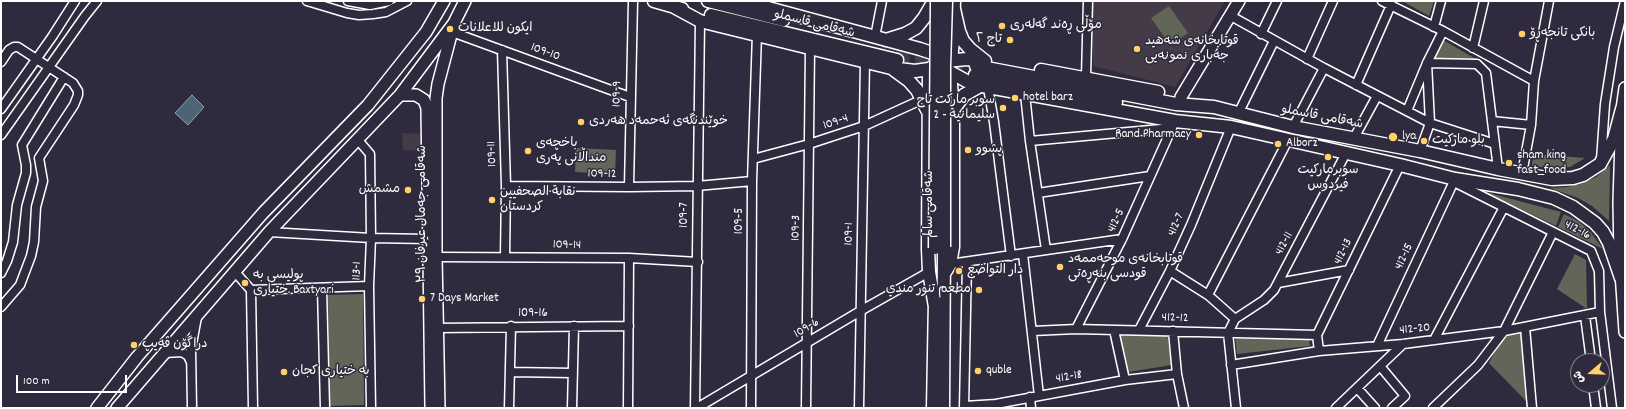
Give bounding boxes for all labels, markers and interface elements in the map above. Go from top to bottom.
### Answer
street label: شەقامی قاسملو [772,7,856,43]
place label: مۆڵی ڕەند گەلەری [1010,18,1102,34]
place label: ايكون للاعلانات [458,21,533,37]
marker: مۆڵی ڕەند گەلەری [997,21,1007,31]
marker: ايكون للاعلانات [445,24,455,34]
place label: بانکی تانجەڕۆ [1530,26,1595,42]
marker: بانکی تانجەڕۆ [1517,29,1527,39]
place label: تاج ٢ [976,32,1002,48]
place label: قوتابخانەی شەهید جەباری نمونەیی [1145,34,1239,65]
marker: تاج ٢ [1005,35,1015,45]
street label: 109-10 [528,40,562,66]
marker: قوتابخانەی شەهید جەباری نمونەیی [1132,44,1142,54]
street label: 109-9 [610,81,626,107]
place label: hotel barz [1023,90,1073,106]
place label: سوبر ماركت تاج 2 - سليمانية [917,93,995,124]
marker: hotel barz [1010,93,1020,103]
street label: شەقامی قاسملو [1280,102,1364,134]
marker: سوبر ماركت تاج 2 - سليمانية [998,103,1008,113]
street label: 109-4 [821,111,851,135]
place label: خوێندنگەی ئەحمەد هەردی [589,114,728,130]
marker: خوێندنگەی ئەحمەد هەردی [576,117,586,127]
place label: Rand Pharmacy [1115,127,1191,143]
place label: lya [1402,129,1416,145]
marker: Rand Pharmacy [1194,130,1204,140]
marker: lya [1387,131,1399,143]
place label: بلو ماركيت [1432,133,1485,149]
place label: باخچەی منداڵانی پەری [536,136,606,167]
place label: Alborz [1286,136,1317,152]
marker: بلو ماركيت [1419,136,1429,146]
marker: Alborz [1273,139,1283,149]
street label: 109-11 [485,141,501,167]
place label: پشوو [976,142,1002,158]
street label: شەقامی جەمال عیرفان ٣٩ [415,145,431,283]
marker: پشوو [963,145,973,155]
marker: باخچەی منداڵانی پەری [523,146,533,156]
place label: sham king fast_food [1517,148,1566,179]
marker: سوبرمارکیت فیردوس [1323,152,1333,162]
marker: sham king fast_food [1504,158,1514,168]
place label: سوبرمارکیت فیردوس [1297,163,1359,194]
street label: 109-12 [587,167,617,183]
street label: شەقامی سالم [922,170,938,238]
place label: مشمش [359,182,400,198]
marker: مشمش [403,185,413,195]
place label: نقابة الصحفیین کردستان [500,185,576,216]
marker: نقابة الصحفیین کردستان [487,195,497,205]
street label: 109-7 [677,202,693,228]
street label: 412-5 [1105,207,1129,235]
street label: 109-5 [732,208,748,234]
street label: 412-7 [1165,211,1189,239]
street label: 109-3 [789,215,805,241]
street label: 412-16 [1561,218,1593,244]
street label: 109-1 [842,222,858,246]
street label: 412-11 [1272,230,1298,258]
street label: 412-13 [1331,236,1357,268]
street label: 109-14 [553,238,581,254]
street label: 412-15 [1392,241,1418,273]
place label: قوتابخانەی موحەممەد قودسی بنەڕەتی [1068,252,1183,283]
street label: 113-1 [350,261,366,281]
marker: قوتابخانەی موحەممەد قودسی بنەڕەتی [1055,262,1065,272]
place label: دار التواضع [967,263,1023,279]
marker: دار التواضع [954,266,964,276]
place label: پولیسی به ختیاری. Baxtyari [253,268,334,299]
marker: پولیسی به ختیاری. Baxtyari [240,278,250,288]
place label: مطعم تنور مندي [886,282,971,298]
marker: مطعم تنور مندي [974,285,984,295]
place label: 7 Days Market [430,291,499,307]
marker: 7 Days Market [417,294,427,304]
street label: 109-16 [518,306,548,322]
street label: 412-12 [1161,311,1189,327]
street label: 109-6 [792,315,822,343]
street label: 412-20 [1399,321,1431,339]
place label: دراگۆن ڤەیپ [142,337,208,353]
marker: دراگۆن ڤەیپ [129,340,139,350]
north arrow [1570,353,1610,393]
place label: quble [986,363,1012,379]
place label: به ختيارى كجان [292,364,370,380]
marker: quble [973,366,983,376]
scale bar [18,367,129,393]
marker: به ختيارى كجان [279,367,289,377]
street label: 412-18 [1055,368,1083,388]
text: ش [1570,368,1589,385]
text: 100 m [23,373,50,390]

